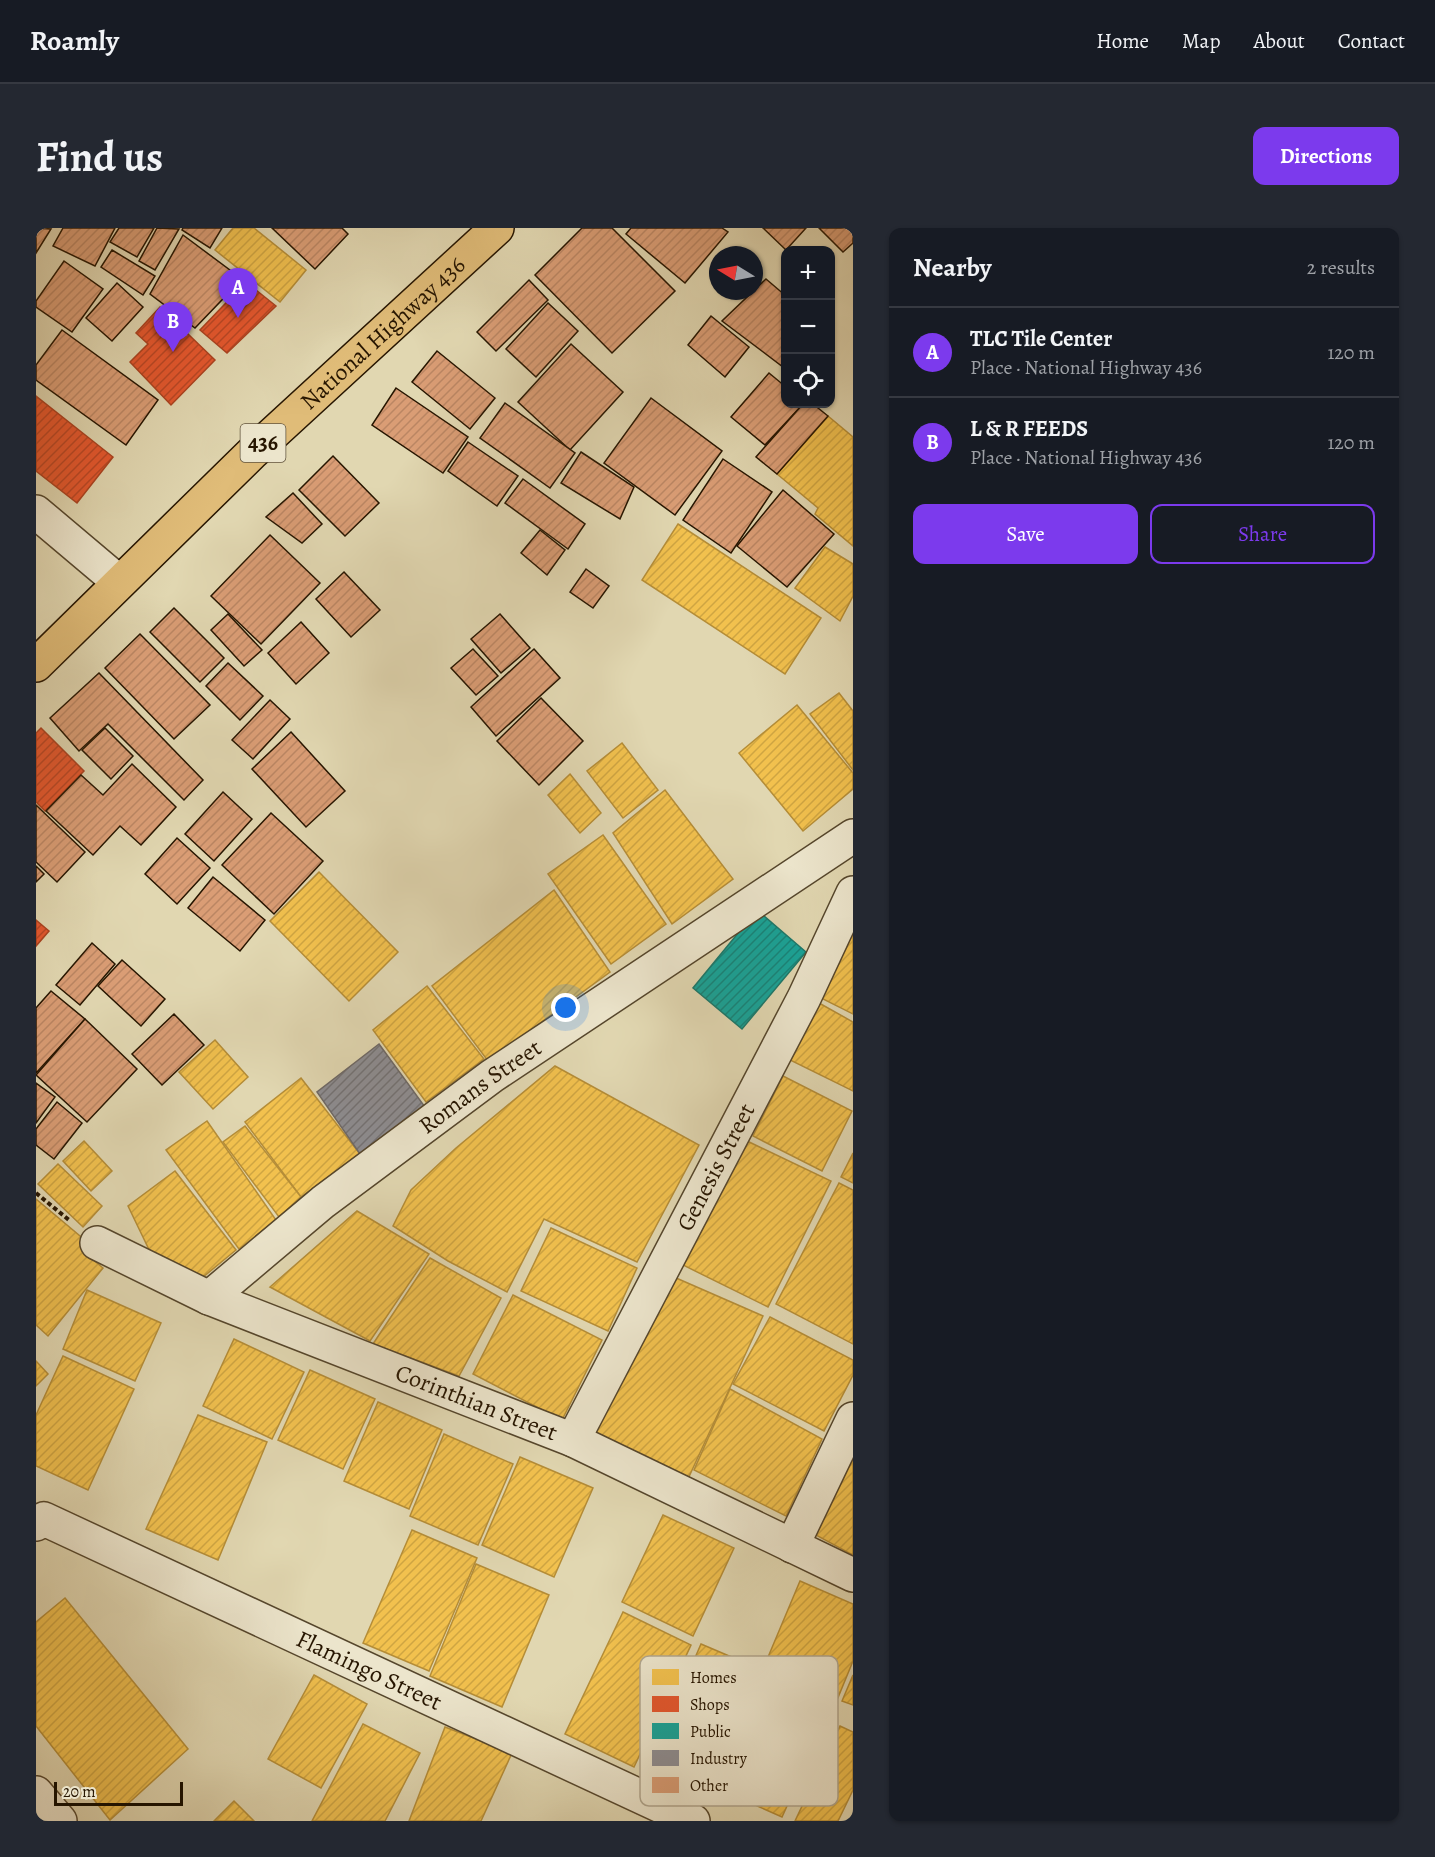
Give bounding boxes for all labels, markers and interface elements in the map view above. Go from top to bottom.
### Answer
text: Roamly [30,22,119,60]
text: Home [1096,27,1149,55]
text: Map [1182,27,1220,55]
text: About [1253,27,1305,55]
text: Contact [1338,27,1405,55]
button: Directions [1253,127,1399,185]
text: Find us [36,128,163,185]
north arrow [709,246,763,300]
map controls [781,246,835,408]
button: + [781,246,835,300]
street label: National Highway 436 [293,249,472,417]
text: Nearby [913,250,992,285]
text: 2 results [1307,254,1375,281]
pin: A [218,268,258,318]
button: − [781,300,835,354]
pin: B [154,302,192,352]
text: TLC Tile Center [970,324,1112,354]
text: A [926,339,939,366]
text: 120 m [1327,339,1375,366]
button: locate [781,354,835,408]
text: Place · National Highway 436 [970,354,1202,381]
text: L & R FEEDS [970,414,1088,444]
road number: 436 [240,424,286,462]
text: B [926,429,939,456]
text: 120 m [1327,429,1375,456]
text: Place · National Highway 436 [970,444,1202,471]
button: Save [913,504,1138,564]
button: Share [1150,504,1375,564]
your location [551,993,580,1022]
street label: Romans Street [412,1032,548,1141]
street label: Genesis Street [669,1097,762,1237]
street label: Corinthian Street [391,1356,562,1448]
street label: Flamingo Street [291,1623,447,1718]
legend [640,1656,838,1806]
text: Homes [690,1667,737,1689]
text: Shops [690,1694,730,1716]
text: Public [690,1721,731,1743]
text: Industry [690,1748,748,1770]
text: Other [690,1775,728,1797]
scale bar [54,1779,183,1806]
text: 20 m [63,1781,96,1803]

